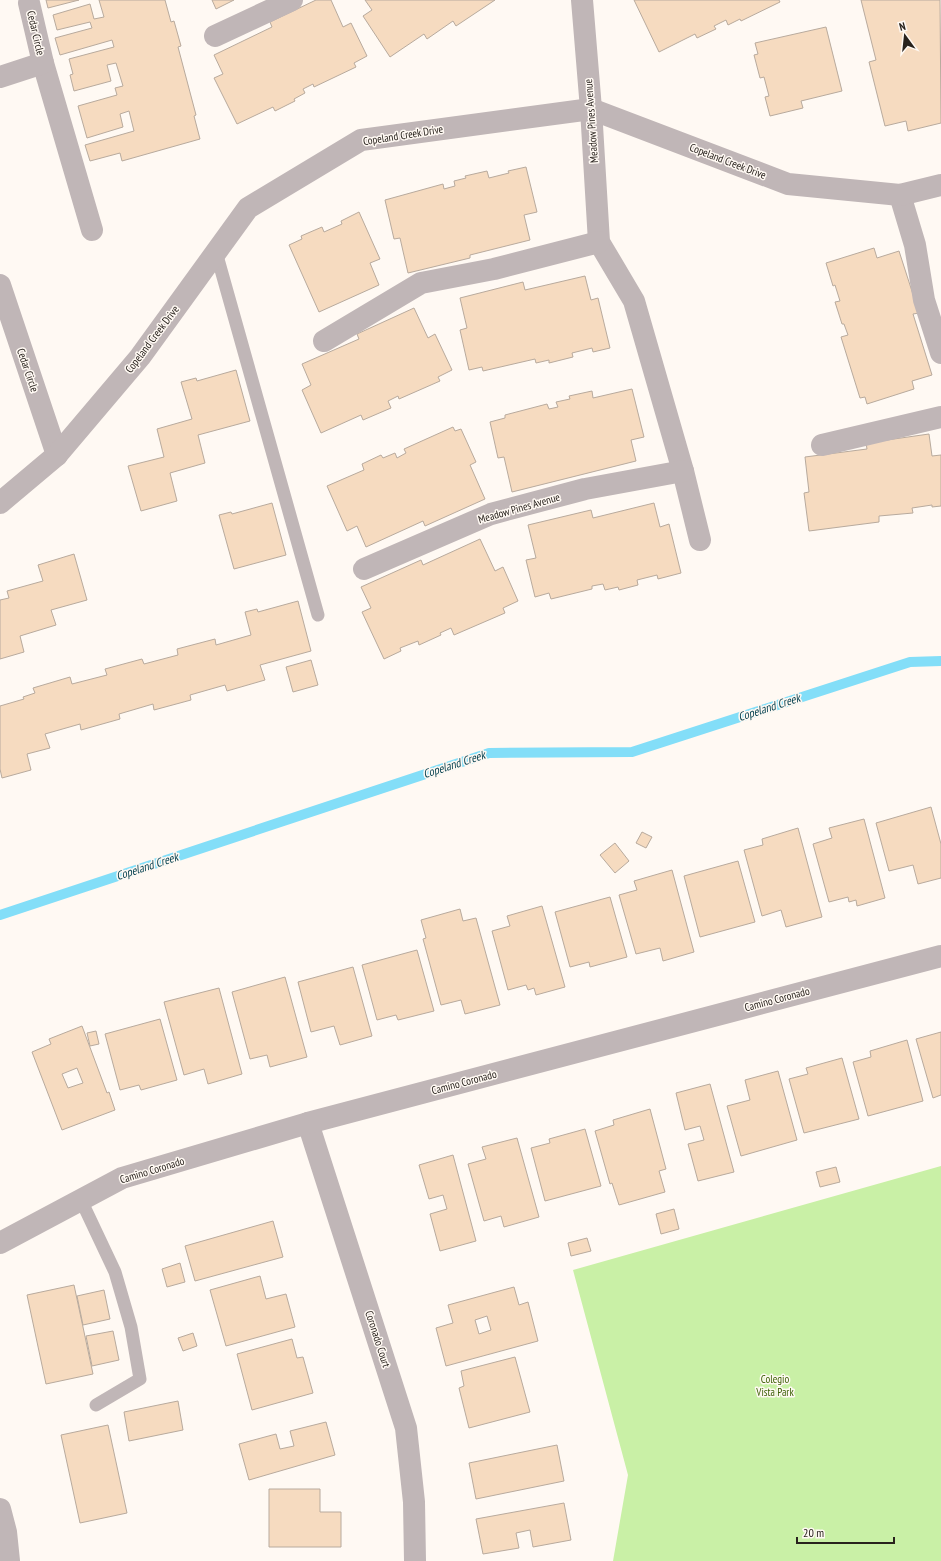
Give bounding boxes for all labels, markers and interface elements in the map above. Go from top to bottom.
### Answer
street label: Cedar Circle [24,9,48,57]
north arrow [885,16,925,56]
text: N [898,19,907,34]
street label: Meadow Pines Avenue [581,78,601,164]
street label: Copeland Creek Drive [362,122,445,148]
street label: Copeland Creek Drive [688,140,769,182]
street label: Copeland Creek Drive [122,302,182,376]
street label: Cedar Circle [14,346,42,394]
street label: Meadow Pines Avenue [477,490,562,526]
water label: Copeland Creek [736,690,803,724]
water label: Copeland Creek [421,747,488,781]
water label: Copeland Creek [114,849,181,883]
street label: Camino Coronado [743,984,811,1014]
street label: Camino Coronado [430,1067,498,1097]
street label: Camino Coronado [118,1153,186,1186]
street label: Coronado Court [362,1309,394,1369]
park label: Colegio Vista Park [755,1372,794,1399]
scale bar [797,1519,894,1545]
text: 20 m [803,1525,824,1540]

